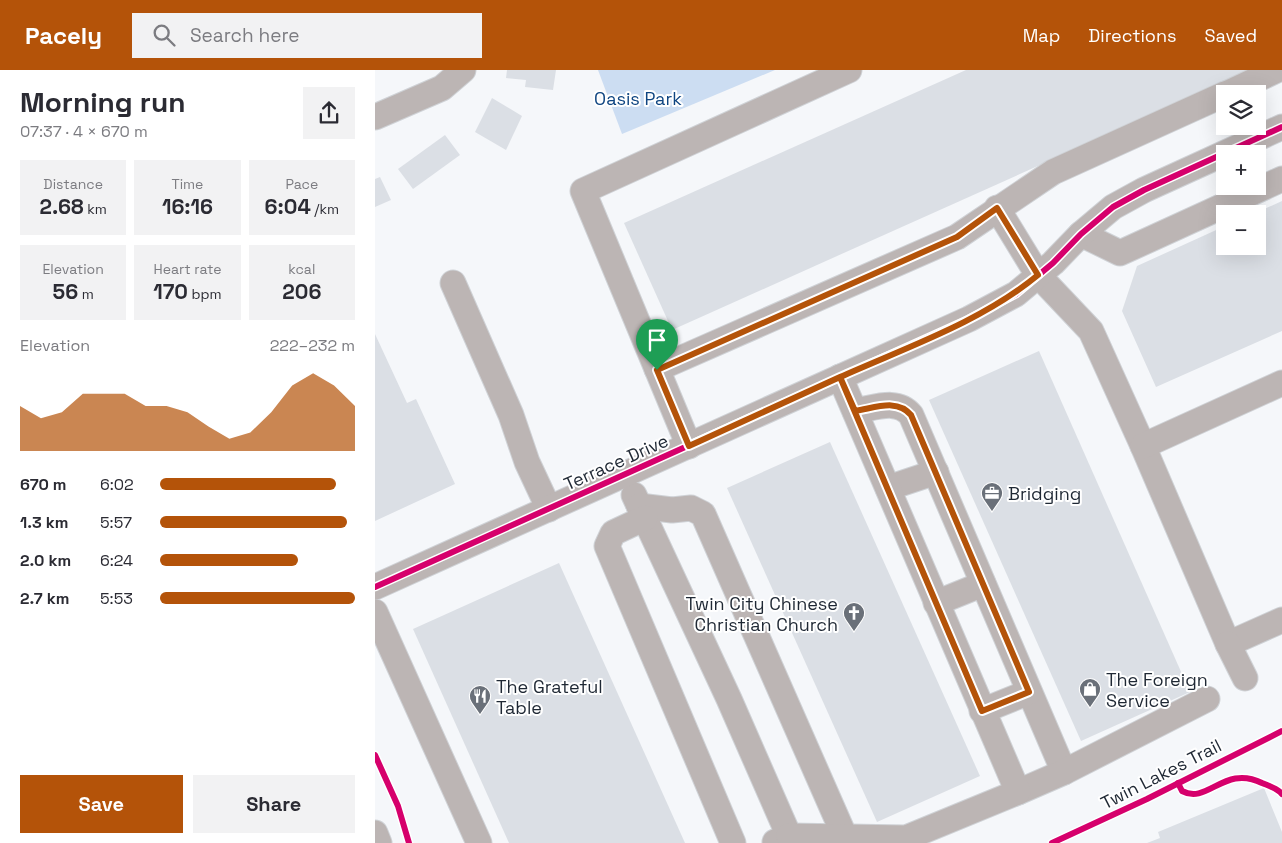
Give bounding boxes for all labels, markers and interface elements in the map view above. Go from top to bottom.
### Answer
search box [132,13,482,58]
text: Pacely [25,20,102,51]
icon: search [150,21,178,49]
text: Search here [190,23,299,48]
text: Map [1023,24,1060,47]
text: Directions [1088,24,1177,47]
text: Saved [1205,24,1257,47]
text: Morning run [20,84,185,120]
map controls [1216,85,1266,255]
button: layers [1216,85,1266,135]
button: share [303,87,355,139]
park label: Oasis Park [594,87,682,110]
text: 07:37 · 4 × 670 m [20,121,148,142]
button: + [1216,145,1266,195]
text: Distance [43,175,103,193]
text: Time [172,175,203,193]
text: Pace [285,175,318,193]
text: 2.68 [40,193,84,220]
text: 16:16 [162,193,213,220]
text: 6:04 [265,193,311,220]
text: km [84,200,107,218]
text: /km [311,200,339,218]
button: − [1216,205,1266,255]
text: Elevation [42,260,104,278]
text: Heart rate [154,260,221,278]
text: kcal [288,260,315,278]
text: 56 [53,278,78,305]
text: 170 [153,278,188,305]
text: 206 [282,278,321,305]
text: m [78,285,94,303]
text: bpm [188,285,222,303]
pin [636,319,678,370]
icon: arrive [643,326,671,354]
text: Elevation [20,335,90,356]
text: 222–232 m [270,335,355,356]
street label: Terrace Drive [560,429,672,495]
text: 670 m [20,474,67,495]
text: 6:02 [100,474,134,495]
office icon: Bridging [980,481,1004,512]
place label: Bridging [1008,482,1081,505]
text: 1.3 km [20,512,68,533]
text: 5:57 [100,512,132,533]
text: 2.0 km [20,550,71,571]
text: 6:24 [100,550,133,571]
text: 2.7 km [20,588,69,609]
text: 5:53 [100,588,133,609]
place label: Twin City Chinese Christian Church [686,592,838,636]
church icon: Twin City Chinese Christian Church [842,601,866,632]
place label: The Foreign Service [1106,668,1208,712]
place label: The Grateful Table [496,675,603,719]
shop icon: The Foreign Service [1078,677,1102,708]
restaurant icon: The Grateful Table [468,684,492,715]
street label: Twin Lakes Trail [1097,734,1225,814]
button: Save [20,775,183,833]
button: Share [193,775,355,833]

